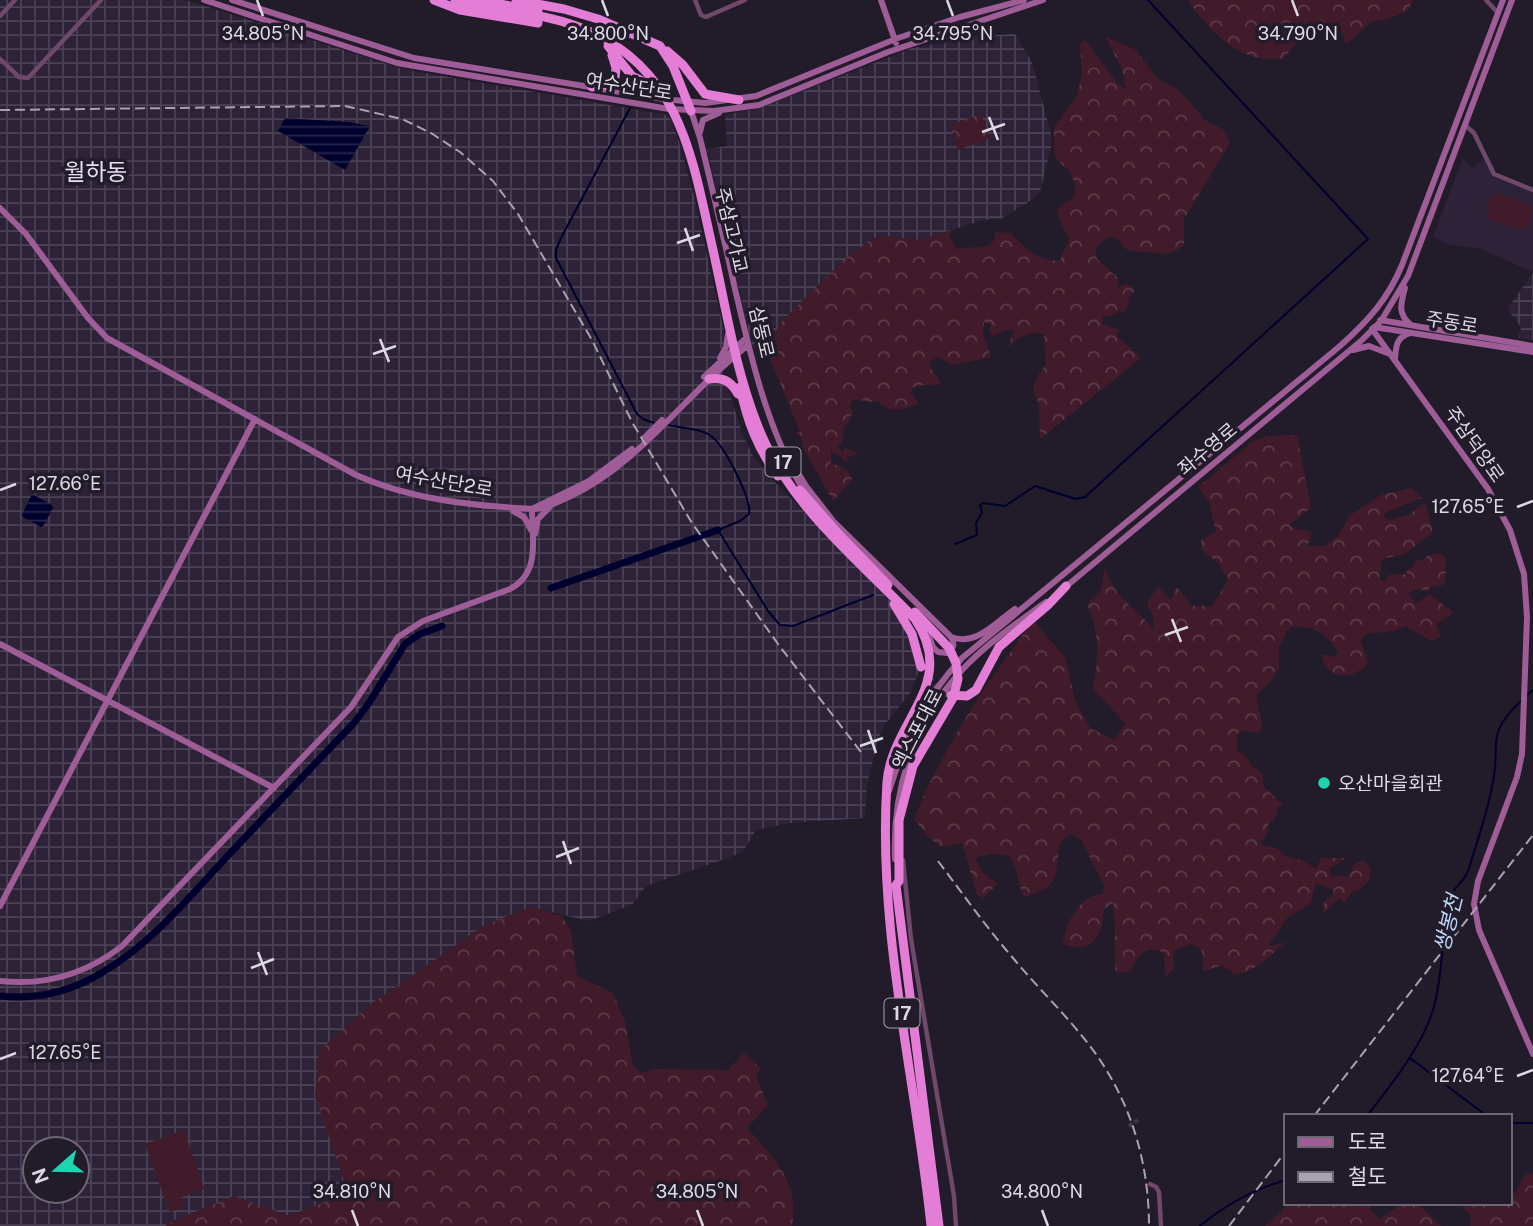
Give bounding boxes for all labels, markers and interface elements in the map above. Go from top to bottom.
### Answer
text: 34.805°N [222,23,304,44]
text: 34.800°N [567,23,649,44]
text: 34.795°N [913,23,993,44]
text: 34.790°N [1258,23,1338,44]
street label: 여수산단로 [584,68,674,104]
district label: 월하동 [64,158,128,185]
street label: 주삼고가교 [711,185,753,275]
street label: 삼동로 [745,304,779,360]
street label: 주동로 [1424,307,1480,337]
street label: 주삼덕양로 [1441,402,1509,486]
street label: 좌수영로 [1173,418,1241,480]
road number: 17 [766,448,800,476]
street label: 여수산단2로 [393,462,495,500]
text: 127.66°E [29,473,101,494]
text: 127.65°E [1432,496,1504,517]
street label: 엑스포대로 [887,685,947,773]
place label: 오산마을회관 [1338,772,1443,794]
marker: 오산마을회관 [1316,775,1332,791]
water label: 쌍봉천 [1429,889,1468,954]
road number: 17 [884,998,920,1028]
text: 127.65°E [29,1042,101,1063]
text: 127.64°E [1432,1065,1504,1086]
legend [1284,1114,1512,1205]
text: 도로 [1348,1129,1387,1154]
north arrow [21,1135,91,1205]
text: 철도 [1348,1164,1387,1189]
text: N [27,1165,53,1187]
text: 34.810°N [313,1181,391,1202]
text: 34.805°N [656,1181,738,1202]
text: 34.800°N [1001,1181,1083,1202]

